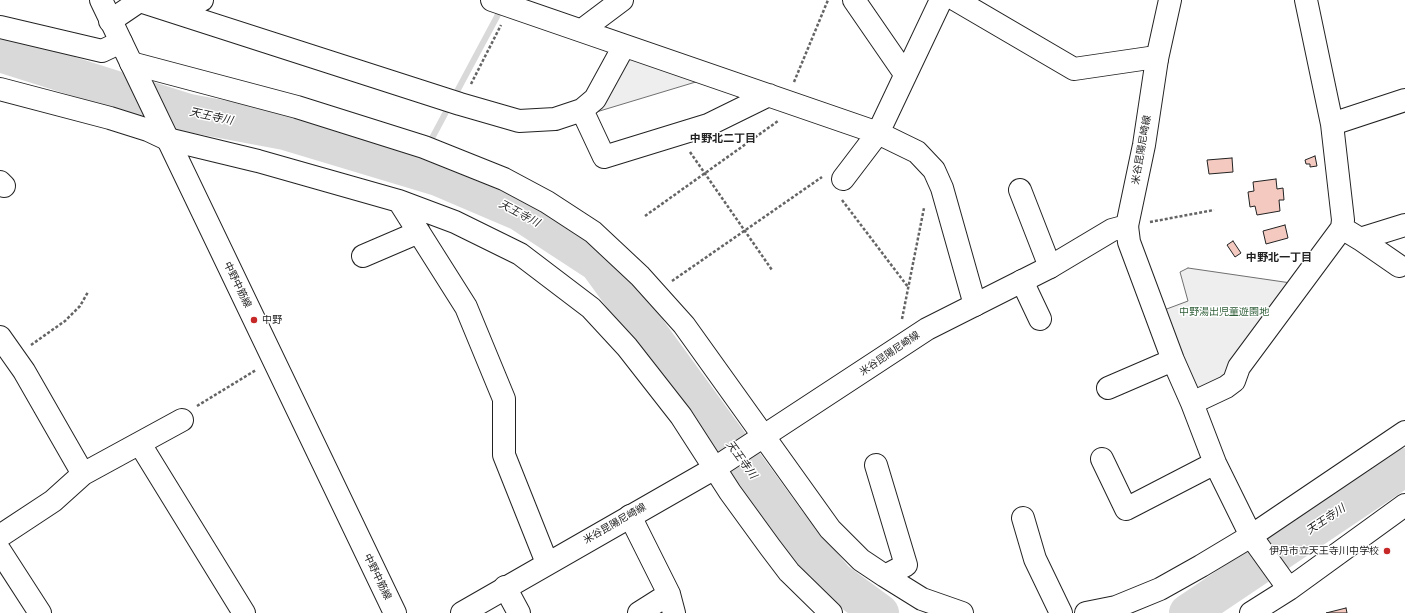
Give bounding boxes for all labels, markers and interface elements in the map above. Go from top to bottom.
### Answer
water label: 天王寺川 [188,106,234,128]
street label: 米谷昆陽尼崎線 [1130,114,1154,186]
district label: 中野北二丁目 [690,132,756,146]
water label: 天王寺川 [496,198,542,230]
district label: 中野北一丁目 [1246,251,1312,265]
street label: 中野中筋線 [221,260,253,310]
park label: 中野湯出児童遊園地 [1179,306,1269,318]
place label: 中野 [262,314,282,326]
marker: 中野 [249,315,259,325]
street label: 米谷昆陽尼崎線 [858,329,922,379]
water label: 天王寺川 [723,438,759,482]
street label: 米谷昆陽尼崎線 [582,501,648,547]
water label: 天王寺川 [1304,502,1348,538]
place label: 伊丹市立天王寺川中学校 [1269,545,1379,557]
marker: 伊丹市立天王寺川中学校 [1382,546,1392,556]
street label: 中野中筋線 [361,552,393,602]

